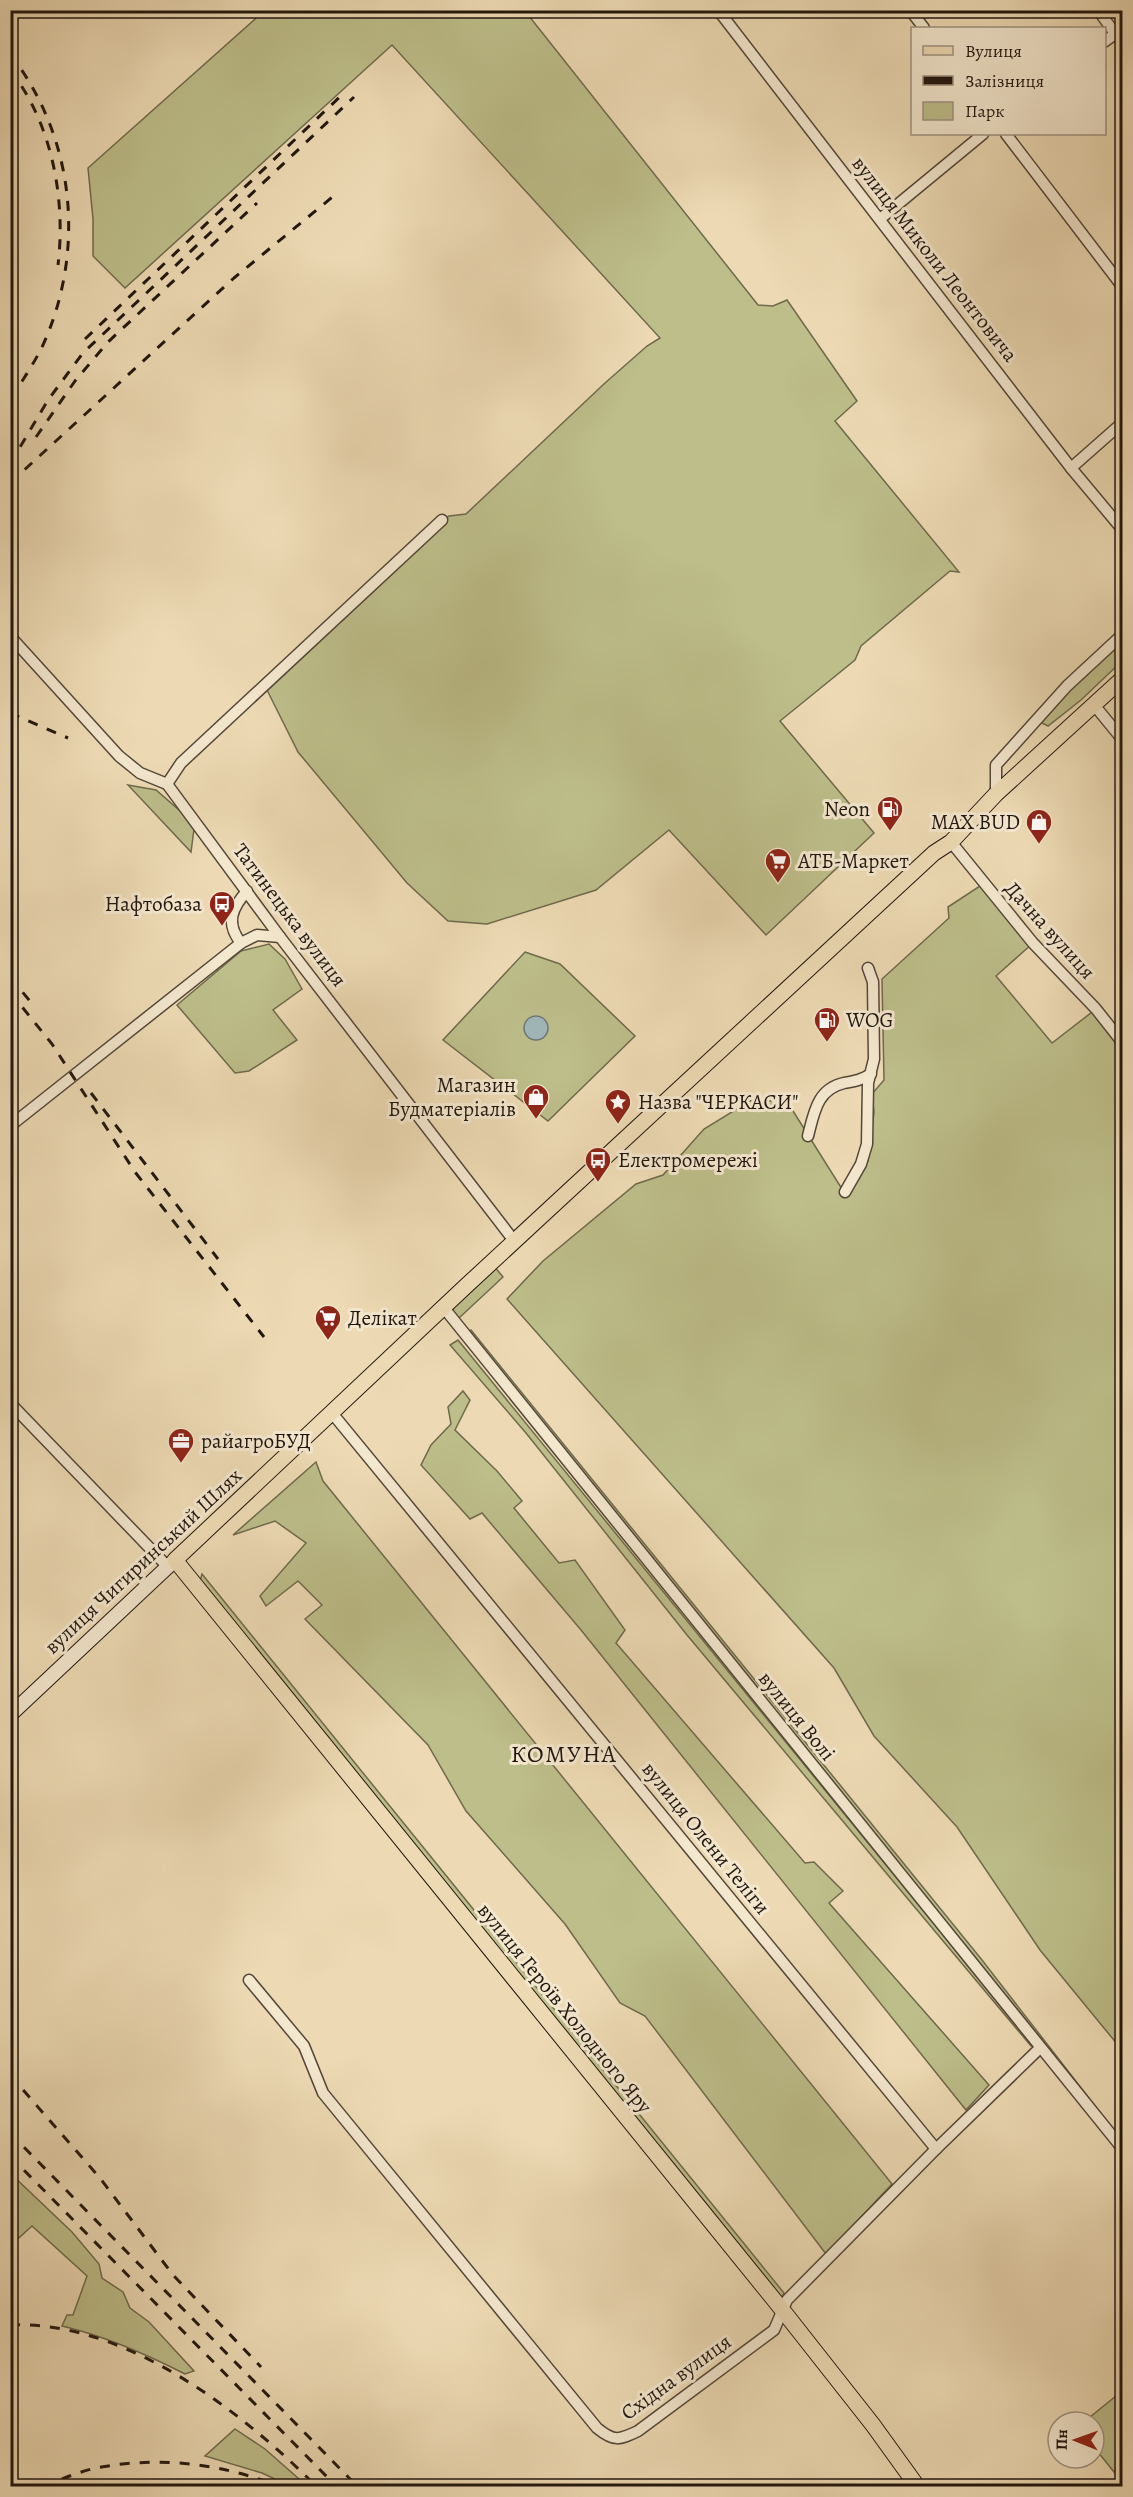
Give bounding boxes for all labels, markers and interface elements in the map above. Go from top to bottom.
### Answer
legend [911,27,1106,135]
text: Вулиця [965,39,1022,63]
text: Залізниця [965,69,1044,93]
text: Парк [965,99,1005,123]
street label: вулиця Миколи Леонтовича [846,150,1024,368]
fuel station icon: Neon [875,794,905,832]
place label: Neon [824,795,870,823]
shop icon: MAX BUD [1024,807,1054,845]
place label: MAX BUD [931,808,1020,836]
street label: Татинецька вулиця [227,838,353,992]
supermarket icon: АТБ-Маркет [763,846,793,884]
place label: АТБ-Маркет [797,847,909,875]
street label: Дачна вулиця [998,875,1102,985]
bus stop icon: Нафтобаза [207,889,237,927]
place label: Нафтобаза [105,890,202,918]
fuel station icon: WOG [812,1005,842,1043]
place label: WOG [845,1006,893,1034]
place label: Магазин Будматеріалів [388,1071,516,1123]
shop icon: Магазин Будматеріалів [521,1082,551,1120]
place icon: Назва "ЧЕРКАСИ" [603,1087,633,1125]
place label: Назва "ЧЕРКАСИ" [638,1088,799,1116]
bus stop icon: Електромережі [583,1145,613,1183]
place label: Електромережі [618,1146,758,1174]
supermarket icon: Делікат [313,1303,343,1341]
place label: Делікат [348,1304,417,1332]
office icon: райагроБУД [166,1426,196,1464]
place label: райагроБУД [201,1427,311,1455]
street label: вулиця Чигиринський Шлях [38,1461,248,1660]
street label: вулиця Волі [752,1665,842,1767]
district label: КОМУНА [511,1738,617,1770]
street label: вулиця Олени Теліги [636,1756,776,1920]
street label: вулиця Героїв Холодного Яру [471,1897,659,2119]
street label: Східна вулиця [615,2328,737,2426]
north arrow [1046,2410,1106,2470]
text: Пн [1051,2429,1073,2450]

